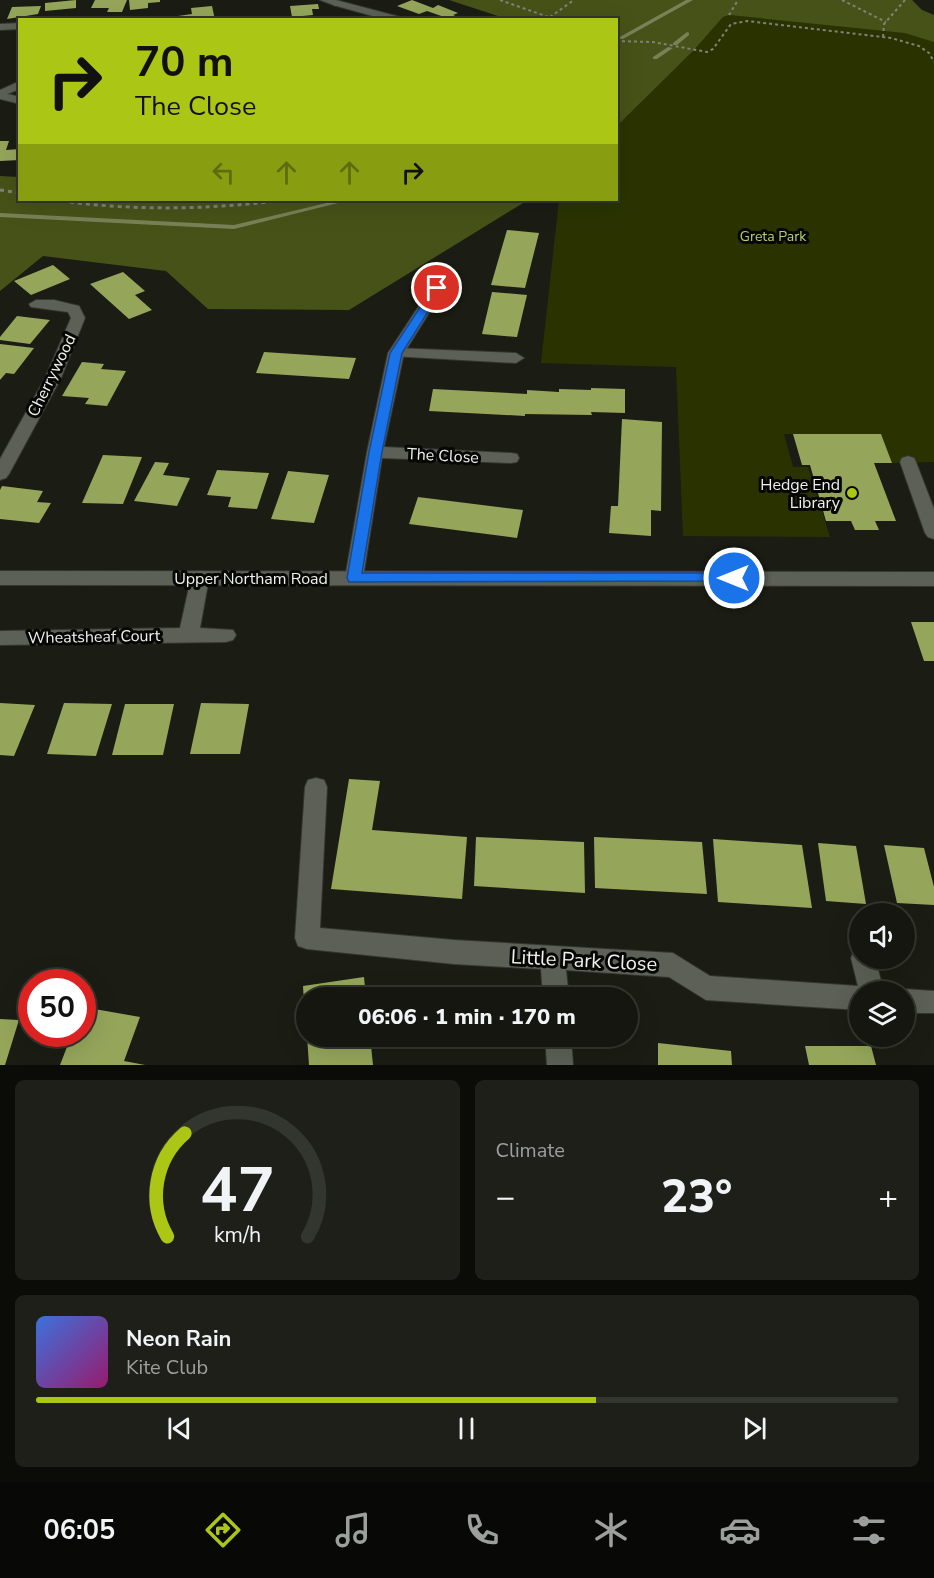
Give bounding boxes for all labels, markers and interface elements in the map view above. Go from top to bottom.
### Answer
text: 70 m [135,34,234,91]
icon: right [36,42,114,120]
text: The Close [135,88,256,125]
icon: left [207,156,240,189]
icon: ahead [270,156,303,189]
icon: ahead [333,156,366,189]
icon: right [396,156,429,189]
park label: Greta Park [740,227,807,246]
pin [411,262,462,313]
icon: arrive [420,271,453,304]
street label: Cherrywood [22,330,81,420]
street label: The Close [406,443,479,469]
place label: Hedge End Library [760,474,841,514]
marker: Hedge End Library [845,486,859,500]
position arrow [702,546,766,610]
street label: Upper Northam Road [174,568,328,590]
street label: Wheatsheaf Court [28,625,161,649]
map controls [849,903,915,1047]
button: sound [849,903,915,969]
street label: Little Park Close [510,943,658,978]
speed limit sign: 50 [18,969,96,1047]
button: layers [849,981,915,1047]
text: 06:06 · 1 min · 170 m [358,1002,576,1032]
text: Climate [496,1137,565,1164]
text: 47 [200,1148,275,1233]
text: 23° [661,1167,732,1228]
text: − [496,1175,515,1220]
text: + [878,1175,898,1220]
text: km/h [214,1220,261,1250]
text: Neon Rain [126,1324,231,1354]
text: Kite Club [126,1354,208,1381]
icon: previous [163,1412,196,1445]
icon: pause [450,1412,483,1445]
icon: next [738,1412,771,1445]
icon: directions [202,1509,244,1551]
icon: music [332,1509,374,1551]
icon: phone [461,1509,503,1551]
icon: climate [590,1509,632,1551]
icon: car [719,1509,761,1551]
icon: filters [848,1509,890,1551]
text: 06:05 [44,1512,115,1549]

